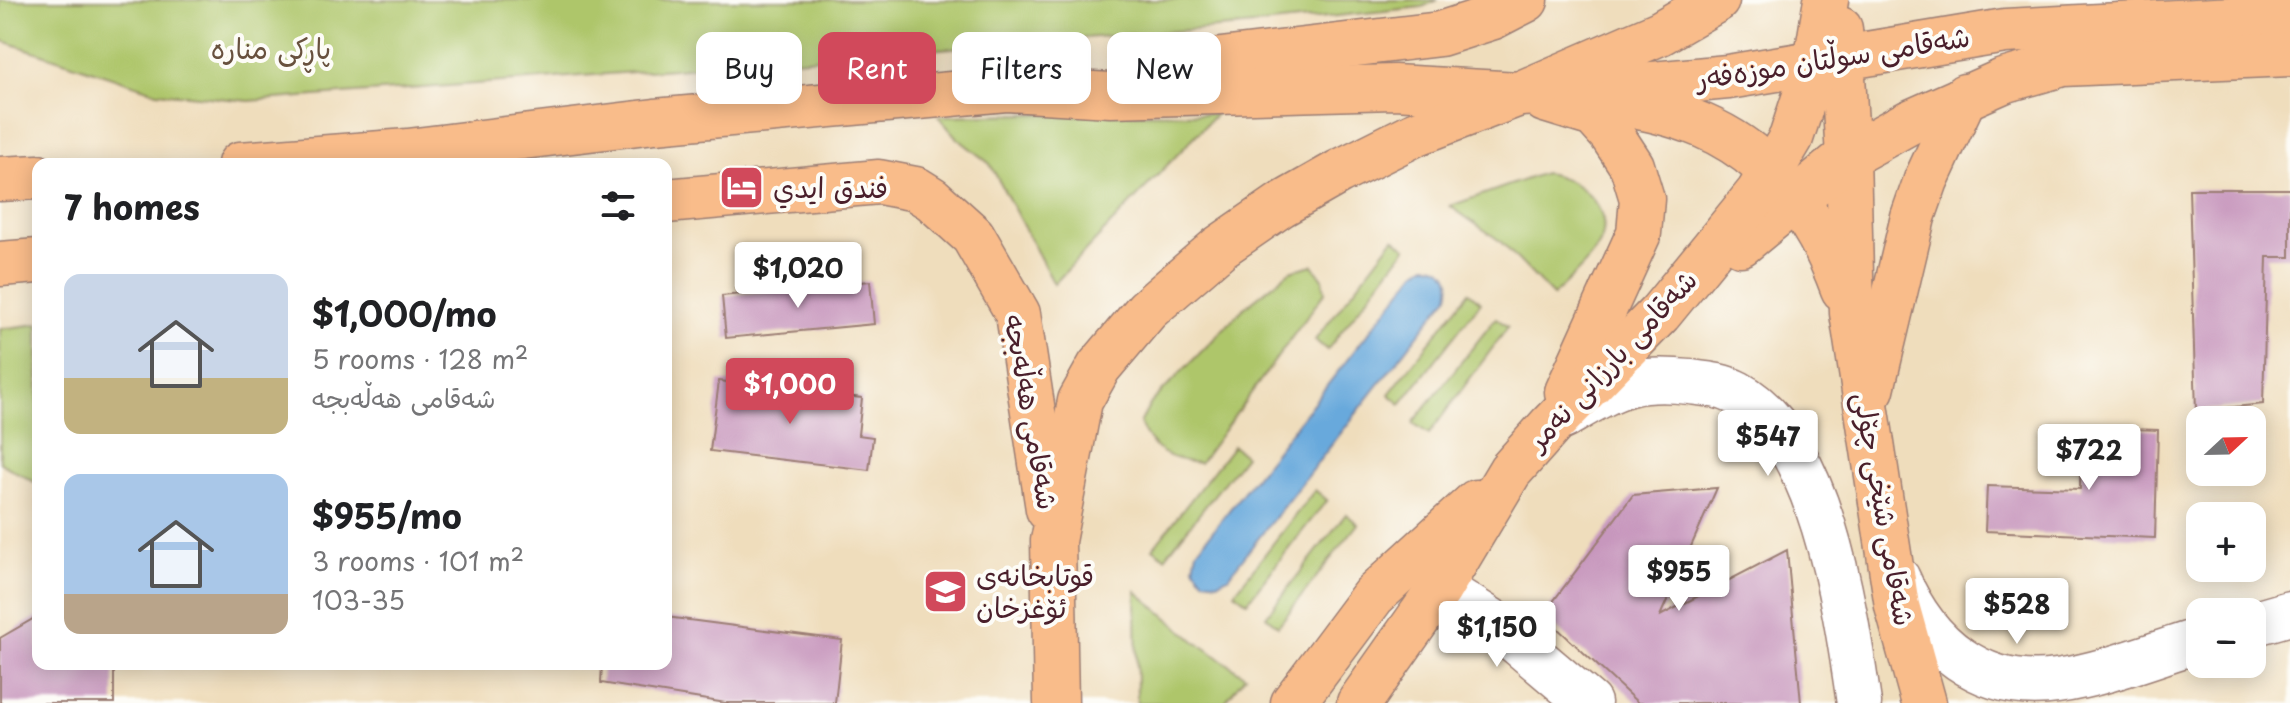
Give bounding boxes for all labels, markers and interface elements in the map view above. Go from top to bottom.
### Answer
street label: شەقامی سوڵتان موزەفەر [1691,14,1973,100]
park label: پاڕکی منارە [211,26,331,73]
chip: Buy [696,32,802,104]
chip: Rent [818,32,936,104]
chip: Filters [952,32,1091,104]
chip: New [1107,32,1221,104]
hotel icon: فندق ايدي [718,164,766,212]
place label: فندق ايدي [773,165,888,209]
text: 7 homes [64,180,200,232]
icon: filters [596,184,640,228]
pin: $1,020 [733,242,863,310]
text: $1,020 [753,248,843,287]
street label: شەقامی بارزانی نەمر [1514,259,1706,461]
text: $1,000/mo [312,287,497,339]
icon: home [128,306,224,402]
street label: شەقامی هەڵەبجە [994,311,1071,513]
text: 5 rooms · 128 m² [312,339,528,378]
pin: $1,000 [725,358,855,426]
text: $1,000 [744,364,836,403]
text: شەقامی هەڵەبجە [312,378,496,417]
street label: شەقامی شێخی چۆلی [1844,388,1927,629]
north arrow [2186,406,2266,486]
map controls [2186,406,2266,678]
pin: $547 [1721,410,1815,478]
text: $547 [1736,416,1800,455]
pin: $722 [2042,424,2136,492]
text: $722 [2056,430,2122,469]
text: $955/mo [312,489,462,541]
button: + [2186,502,2266,582]
icon: home [128,506,224,602]
text: 3 rooms · 101 m² [312,541,524,580]
pin: $955 [1632,545,1726,613]
text: $955 [1646,551,1712,590]
place label: قوتابخانەی ئۆغزخان [976,553,1094,628]
school or university icon: قوتابخانەی ئۆغزخان [921,568,969,616]
pin: $528 [1970,578,2064,646]
text: 103-35 [312,580,405,619]
text: $528 [1984,584,2051,623]
button: − [2186,598,2266,678]
pin: $1,150 [1432,601,1562,669]
text: $1,150 [1457,607,1537,646]

